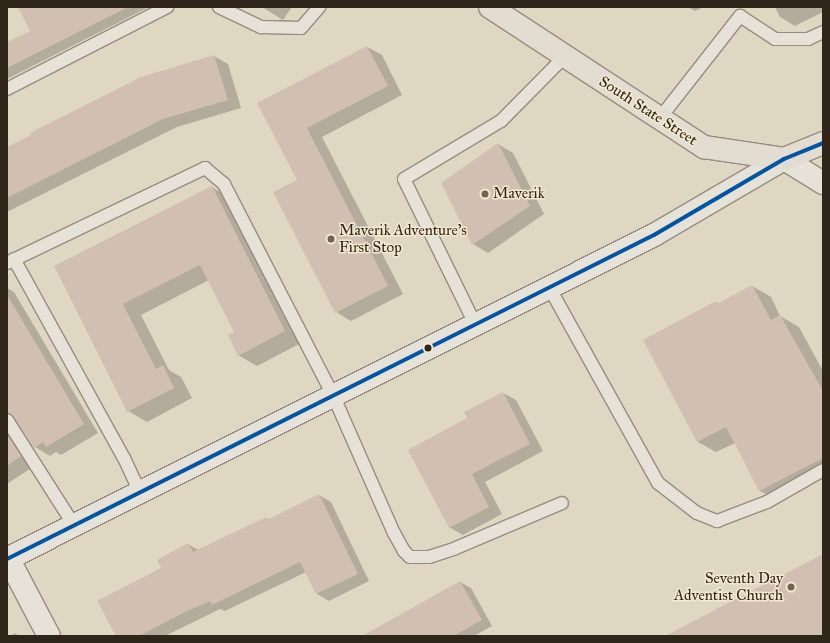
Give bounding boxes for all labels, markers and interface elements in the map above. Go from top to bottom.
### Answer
street label: South State Street [596,73,700,149]
place label: Maverik [493,185,545,203]
marker: Maverik [480,189,490,199]
place label: Maverik Adventure's First Stop [339,221,467,256]
marker: Maverik Adventure's First Stop [326,234,336,244]
unlabelled marker [423,343,433,353]
place label: Seventh Day Adventist Church [674,569,783,604]
marker: Seventh Day Adventist Church [786,582,796,592]

